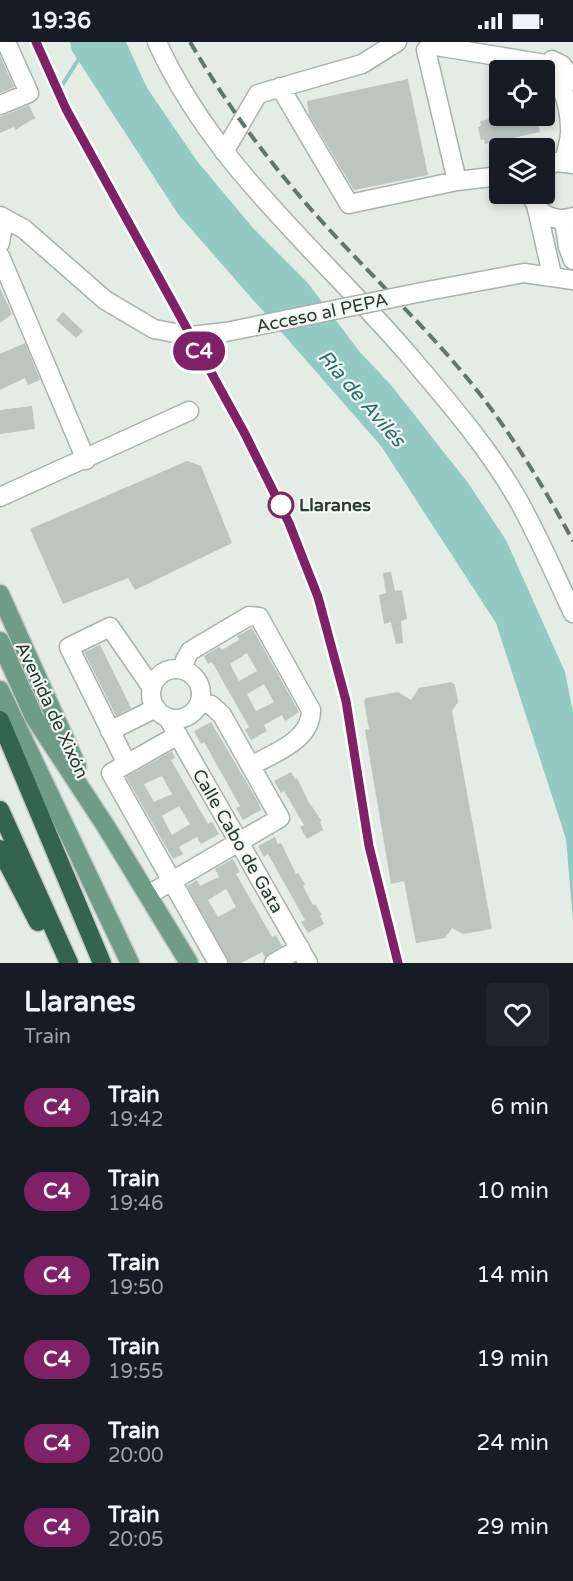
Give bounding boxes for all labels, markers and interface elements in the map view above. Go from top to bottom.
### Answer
text: 19:36 [30,8,91,34]
map controls [489,60,555,204]
button: locate [489,60,555,126]
button: layers [489,138,555,204]
street label: Acceso al PEPA [254,288,390,338]
line badge: C4 [172,332,226,370]
text: C4 [185,339,213,364]
water label: Ría de Avilés [313,345,411,453]
marker: Llaranes [268,492,294,518]
place label: Llaranes [299,494,371,516]
street label: Avenida de Xixón [11,638,93,782]
street label: Calle Cabo de Gata [188,765,288,917]
button: heart [486,983,549,1046]
text: Llaranes [24,985,136,1019]
text: Train [24,1025,71,1049]
text: Train [108,1082,160,1108]
text: 6 min [490,1094,549,1120]
text: C4 [43,1095,71,1120]
text: 19:42 [108,1108,163,1132]
text: Train [108,1166,160,1192]
text: 10 min [477,1178,549,1204]
text: C4 [43,1179,71,1204]
text: 19:46 [108,1192,163,1216]
text: Train [108,1250,160,1276]
text: 14 min [477,1262,549,1288]
text: C4 [43,1263,71,1288]
text: 19:50 [108,1276,163,1300]
text: Train [108,1334,160,1360]
text: 19 min [477,1346,549,1372]
text: C4 [43,1347,71,1372]
text: 19:55 [108,1360,163,1384]
text: Train [108,1418,160,1444]
text: 24 min [477,1430,549,1456]
text: C4 [43,1431,71,1456]
text: 20:00 [108,1444,163,1468]
text: Train [108,1502,160,1528]
text: 29 min [477,1514,549,1540]
text: C4 [43,1515,71,1540]
text: 20:05 [108,1528,163,1552]

